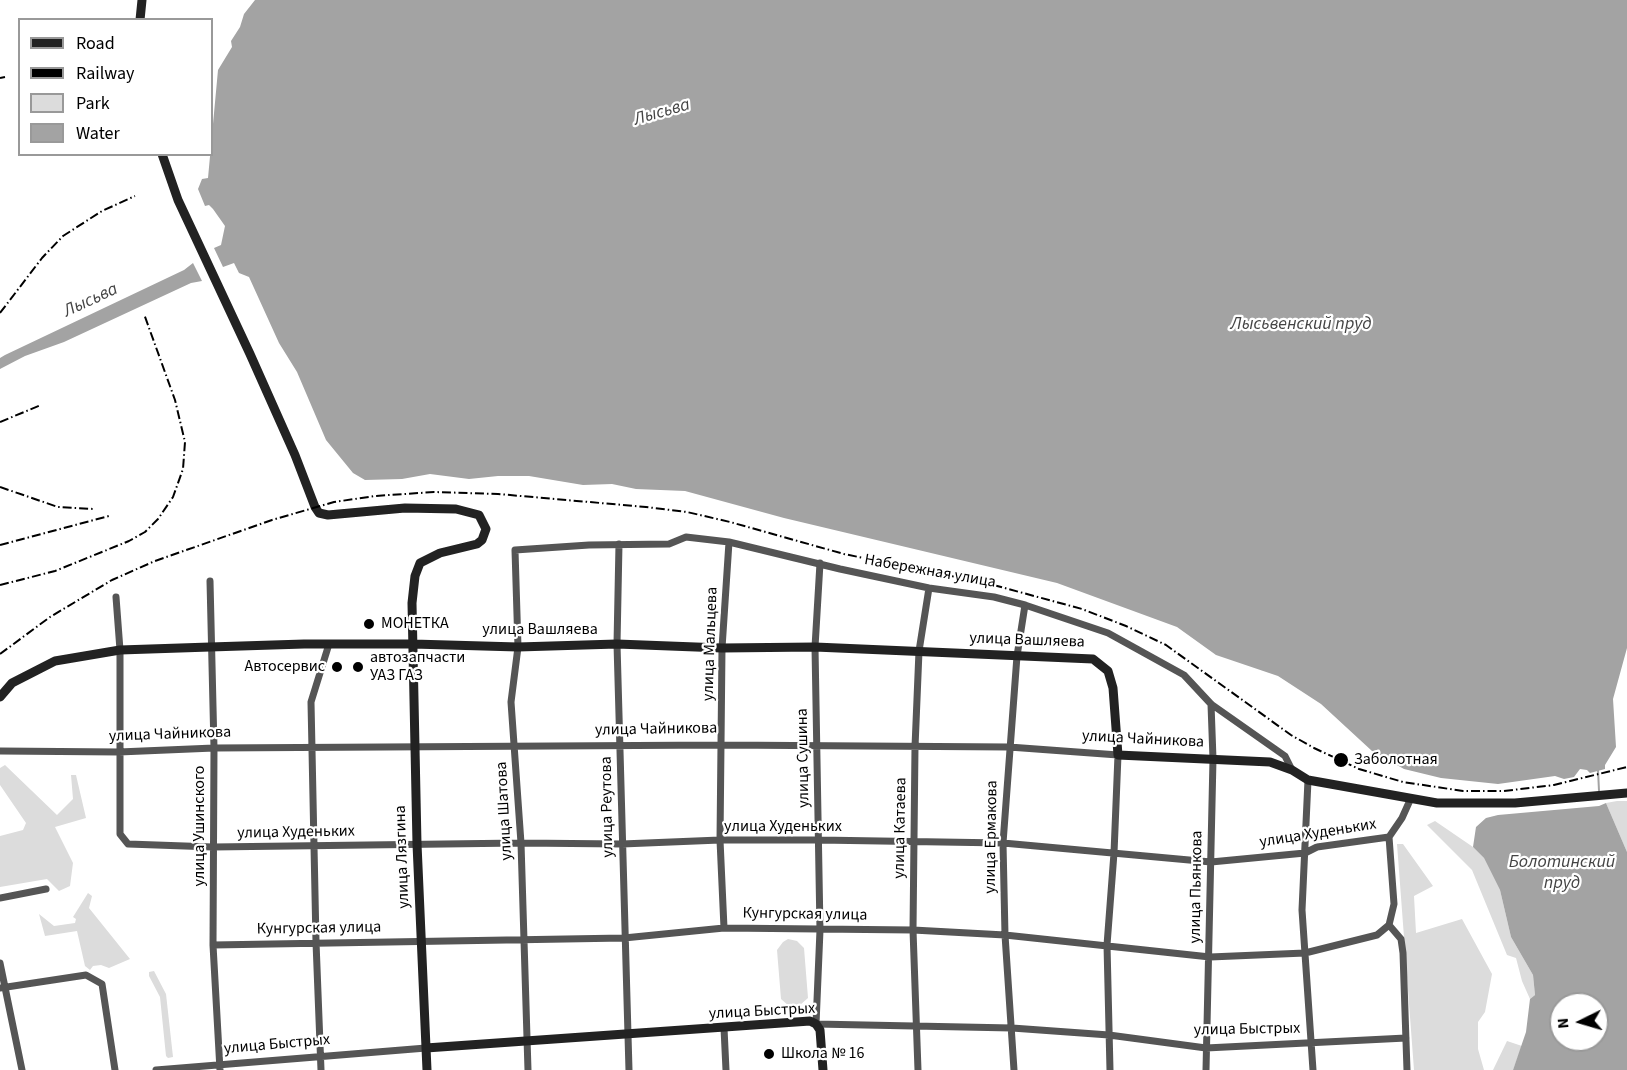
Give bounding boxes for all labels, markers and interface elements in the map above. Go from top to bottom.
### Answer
legend [18,18,213,156]
text: Road [76,31,115,56]
text: Railway [76,61,135,86]
text: Park [76,91,110,116]
water label: Лысьва [631,95,693,131]
text: Water [76,121,120,146]
water label: Лысьва [60,279,122,323]
water label: Лысьвенский пруд [1230,314,1372,336]
street label: Набережная улица [863,551,997,593]
street label: улица Мальцева [699,587,723,701]
place label: МОНЕТКА [381,614,449,634]
marker: МОНЕТКА [362,617,376,631]
street label: улица Вашляева [482,620,598,640]
street label: улица Вашляева [969,629,1085,653]
place label: автозапчасти УАЗ ГАЗ [370,648,465,686]
place label: Автосервис [244,657,325,677]
marker: Автосервис [330,660,344,674]
marker: автозапчасти УАЗ ГАЗ [351,660,365,674]
street label: улица Сушина [794,708,814,808]
street label: улица Чайникова [595,719,717,741]
street label: улица Чайникова [109,723,231,747]
street label: улица Чайникова [1081,727,1205,753]
place label: Заболотная [1354,750,1438,770]
marker: Заболотная [1332,751,1350,769]
street label: улица Реутова [598,756,618,858]
street label: улица Шатова [493,761,517,861]
street label: улица Ушинского [190,765,210,887]
street label: улица Катаева [891,777,911,879]
street label: улица Ермакова [981,780,1003,894]
street label: улица Лязгина [392,805,414,909]
street label: улица Худеньких [1258,815,1378,853]
street label: улица Худеньких [724,817,842,837]
street label: улица Худеньких [237,822,355,844]
street label: улица Пьянкова [1186,830,1208,944]
water label: Болотинский пруд [1509,852,1615,894]
street label: Кунгурская улица [742,904,868,926]
street label: Кунгурская улица [256,918,382,940]
north arrow [1549,992,1609,1052]
street label: улица Быстрых [708,1000,816,1024]
text: N [1552,1017,1574,1030]
street label: улица Быстрых [1194,1019,1300,1041]
street label: улица Быстрых [223,1031,331,1059]
place label: Школа № 16 [781,1044,864,1064]
marker: Школа № 16 [762,1047,776,1061]

